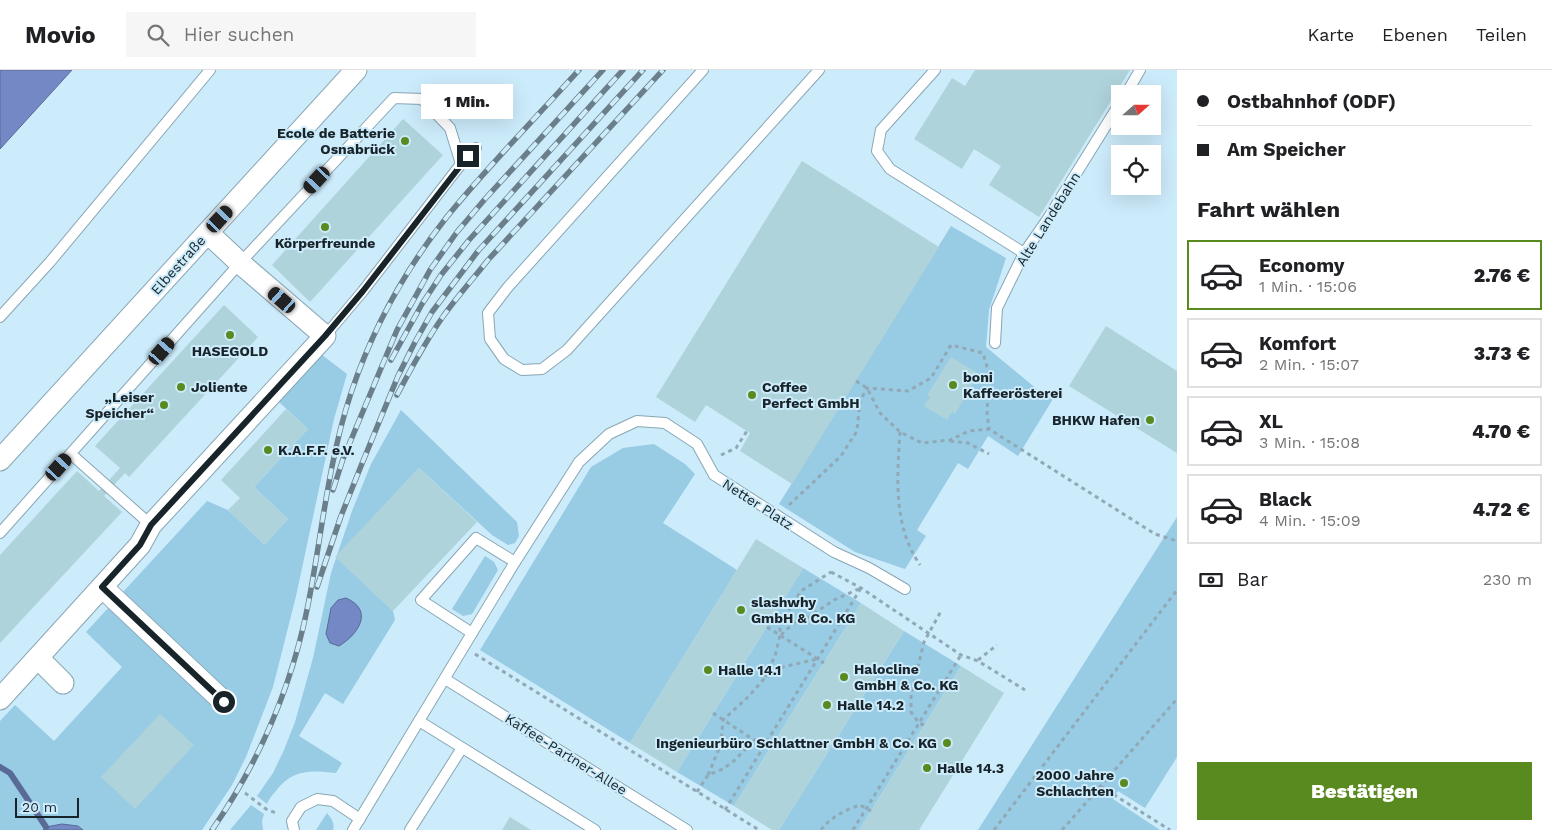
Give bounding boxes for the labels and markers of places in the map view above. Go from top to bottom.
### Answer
place label: Ecole de Batterie Osnabrück [277,125,395,157]
marker: Ecole de Batterie Osnabrück [399,135,411,147]
marker: Körperfreunde [319,221,331,233]
place label: Körperfreunde [275,235,375,251]
marker: HASEGOLD [224,329,236,341]
place label: HASEGOLD [192,343,268,359]
place label: boni Kaffeerösterei [963,369,1062,401]
place label: Joliente [191,379,248,395]
place label: Coffee Perfect GmbH [762,379,860,411]
marker: boni Kaffeerösterei [947,379,959,391]
marker: Joliente [175,381,187,393]
place label: „Leiser Speicher“ [86,389,154,421]
marker: Coffee Perfect GmbH [746,389,758,401]
marker: „Leiser Speicher“ [158,399,170,411]
place label: BHKW Hafen [1052,412,1140,428]
marker: BHKW Hafen [1144,414,1156,426]
place label: K.A.F.F. e.V. [278,442,354,458]
marker: K.A.F.F. e.V. [262,444,274,456]
place label: slashwhy GmbH & Co. KG [751,594,855,626]
marker: slashwhy GmbH & Co. KG [735,604,747,616]
place label: Halocline GmbH & Co. KG [854,661,958,693]
place label: Halle 14.1 [718,662,781,678]
marker: Halle 14.1 [702,664,714,676]
marker: Halocline GmbH & Co. KG [838,671,850,683]
place label: Halle 14.2 [837,697,904,713]
marker: Halle 14.2 [821,699,833,711]
place label: Ingenieurbüro Schlattner GmbH & Co. KG [656,735,937,751]
marker: Ingenieurbüro Schlattner GmbH & Co. KG [941,737,953,749]
place label: Halle 14.3 [937,760,1004,776]
marker: Halle 14.3 [921,762,933,774]
place label: 2000 Jahre Schlachten [1035,767,1114,799]
marker: 2000 Jahre Schlachten [1118,777,1130,789]

